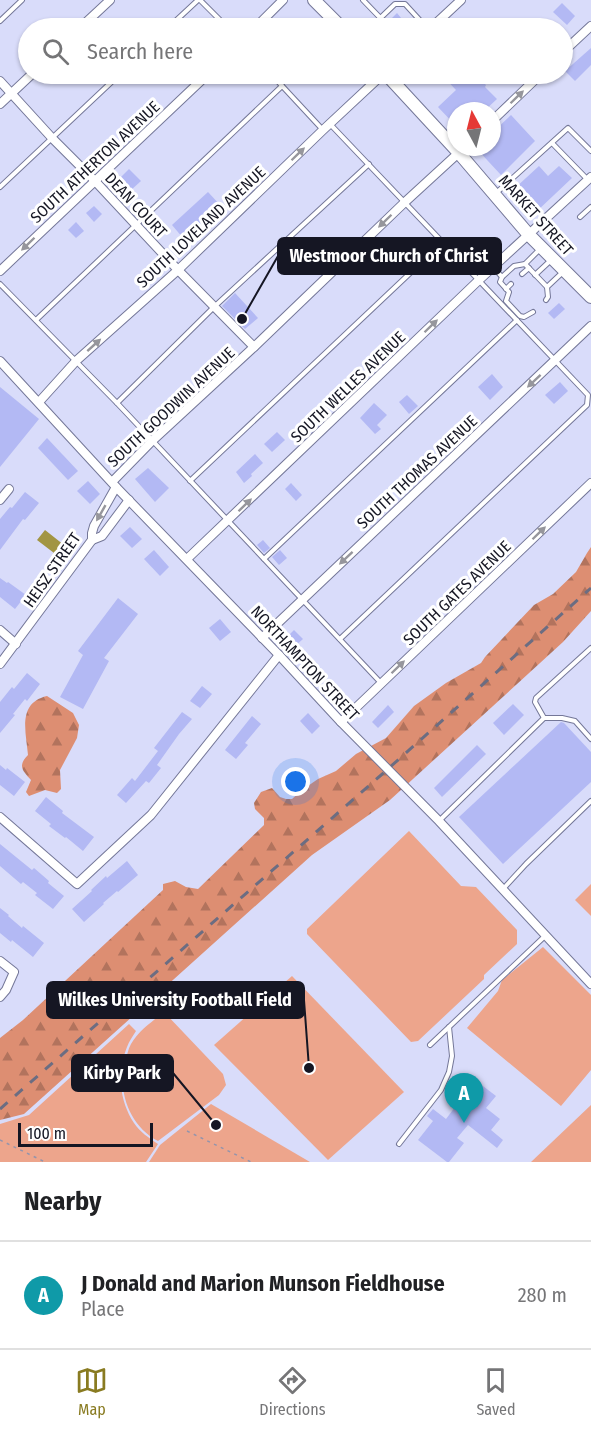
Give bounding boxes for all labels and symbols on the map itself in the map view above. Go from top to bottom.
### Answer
one-way arrow [509,90,524,104]
street label: SOUTH ATHERTON AVENUE [26,97,164,227]
north arrow [447,102,501,156]
one-way arrow [290,147,305,161]
street label: SOUTH LOVELAND AVENUE [133,162,269,292]
street label: DEAN COURT [101,169,171,242]
street label: MARKET STREET [495,171,578,260]
one-way arrow [378,214,393,227]
one-way arrow [22,236,36,250]
callout: Westmoor Church of Christ [278,238,501,274]
text: Westmoor Church of Christ [290,245,489,267]
one-way arrow [424,320,438,334]
street label: SOUTH WELLES AVENUE [287,328,409,446]
one-way arrow [86,339,101,352]
street label: SOUTH GOODWIN AVENUE [103,343,239,471]
one-way arrow [527,374,542,387]
street label: SOUTH THOMAS AVENUE [353,411,481,533]
one-way arrow [237,499,252,512]
one-way arrow [96,505,107,521]
one-way arrow [532,526,546,540]
street label: HEISZ STREET [19,529,85,611]
street label: SOUTH GATES AVENUE [399,537,515,649]
one-way arrow [339,551,354,564]
street label: NORTHAMPTON STREET [247,602,363,725]
one-way arrow [391,660,406,674]
your location [281,767,310,796]
callout: Wilkes University Football Field [47,982,304,1018]
text: Wilkes University Football Field [58,989,292,1011]
callout: Kirby Park [72,1055,173,1091]
text: Kirby Park [83,1062,161,1084]
pin: A [444,1074,484,1123]
scale bar [18,1120,153,1148]

